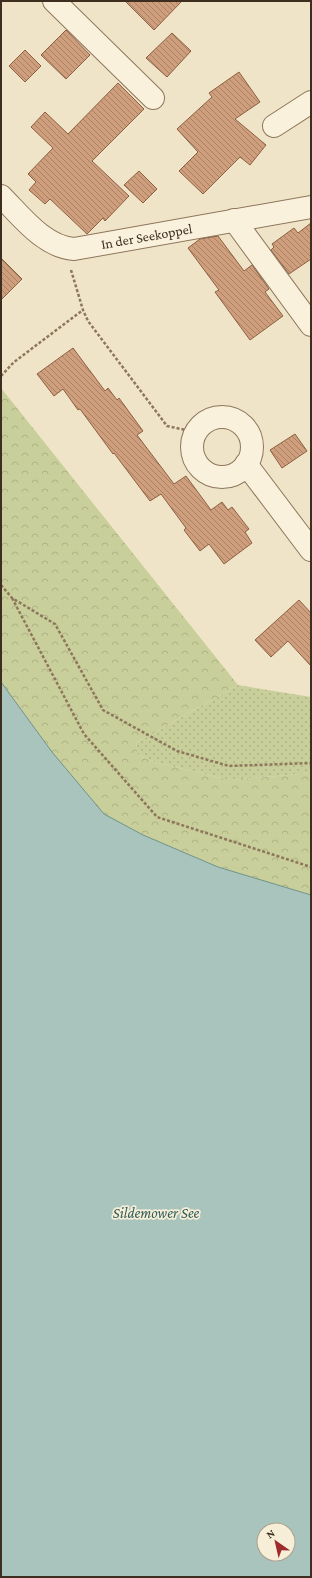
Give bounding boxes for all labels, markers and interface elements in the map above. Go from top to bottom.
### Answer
street label: In der Seekoppel [100,220,194,252]
water label: Sildemower See [113,1205,200,1221]
north arrow [256,1522,296,1562]
text: N [264,1526,277,1541]

